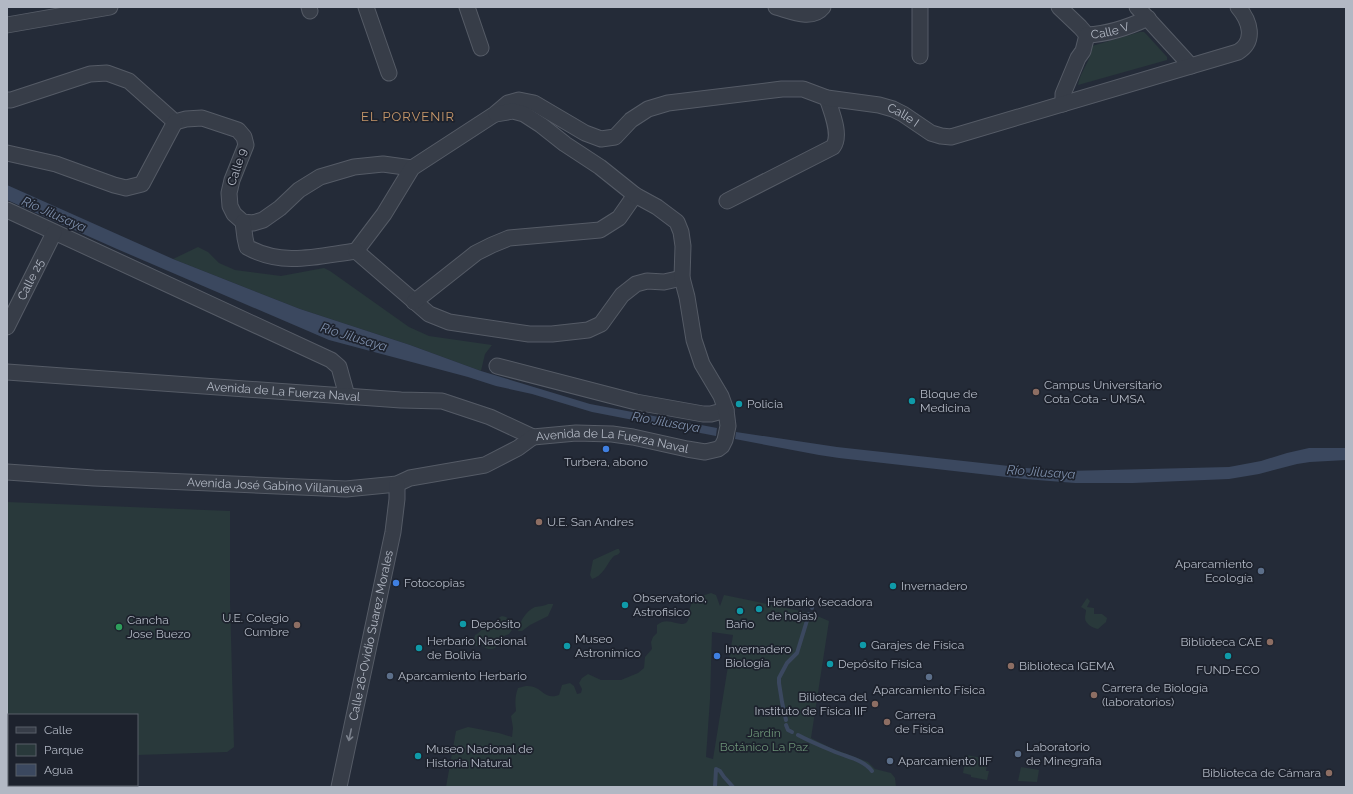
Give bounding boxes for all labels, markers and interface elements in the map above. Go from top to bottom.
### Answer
street label: Calle V [1090,19,1131,42]
street label: Calle I [886,101,922,130]
district label: EL PORVENIR [361,109,455,124]
street label: Calle 9 [224,147,250,187]
water label: Río Jilusaya [20,193,89,235]
street label: Calle 25 [15,256,47,303]
water label: Río Jilusaya [319,320,389,354]
place label: Campus Universitario Cota Cota - UMSA [1044,378,1162,406]
street label: Avenida de La Fuerza Naval [206,379,361,404]
place label: Bloque de Medicina [920,387,978,415]
marker: Campus Universitario Cota Cota - UMSA [1031,387,1041,397]
marker: Bloque de Medicina [907,396,917,406]
place label: Policia [747,397,783,411]
marker: Policia [734,399,744,409]
water label: Río Jilusaya [631,409,701,435]
street label: Avenida de La Fuerza Naval [535,426,690,456]
marker: Turbera, abono [601,444,611,454]
place label: Turbera, abono [564,455,648,469]
water label: Río Jilusaya [1006,462,1076,482]
street label: Avenida José Gabino Villanueva [187,475,363,496]
place label: U.E. San Andres [547,515,634,529]
marker: U.E. San Andres [534,517,544,527]
street label: Calle 26-Ovidio Suarez Morales [346,549,396,722]
place label: Aparcamiento Ecología [1175,557,1253,585]
marker: Aparcamiento Ecología [1256,566,1266,576]
place label: Fotocopias [404,576,465,590]
marker: Fotocopias [391,578,401,588]
place label: Invernadero [901,579,967,593]
marker: Invernadero [888,581,898,591]
place label: Observatorio, Astrofisico [633,591,707,619]
place label: Herbario (secadora de hojas) [767,595,873,623]
marker: Observatorio, Astrofisico [620,600,630,610]
marker: Herbario (secadora de hojas) [754,604,764,614]
marker: Baño [735,606,745,616]
place label: U.E. Colegio Cumbre [222,611,289,639]
place label: Cancha Jose Buezo [127,613,191,641]
place label: Depósito [471,617,521,631]
place label: Baño [726,617,754,631]
marker: Depósito [458,619,468,629]
marker: U.E. Colegio Cumbre [292,620,302,630]
marker: Cancha Jose Buezo [114,622,124,632]
place label: Museo Astronímico [575,632,641,660]
place label: Herbario Nacional de Bolivia [427,634,528,662]
place label: Biblioteca CAE [1180,635,1262,649]
marker: Biblioteca CAE [1265,637,1275,647]
place label: Garajes de Física [871,638,964,652]
marker: Garajes de Física [858,640,868,650]
marker: Museo Astronímico [562,641,572,651]
place label: Invernadero Biología [725,642,791,670]
marker: Herbario Nacional de Bolivia [414,643,424,653]
marker: Invernadero Biología [712,651,722,661]
marker: FUND-ECO [1223,651,1233,661]
place label: Depósito Física [838,657,922,671]
marker: Depósito Física [825,659,835,669]
place label: Biblioteca IGEMA [1019,659,1115,673]
marker: Biblioteca IGEMA [1006,661,1016,671]
place label: FUND-ECO [1196,663,1260,677]
place label: Aparcamiento Herbario [398,669,527,683]
marker: Aparcamiento Herbario [385,671,395,681]
marker: Aparcamiento Física [924,672,934,682]
place label: Carrera de Biología (laboratorios) [1102,681,1208,709]
place label: Aparcamiento Física [873,683,985,697]
place label: Bilioteca del Instituto de Física IIF [754,690,868,718]
marker: Carrera de Biología (laboratorios) [1089,690,1099,700]
marker: Bilioteca del Instituto de Física IIF [870,699,880,709]
place label: Carrera de Física [895,708,944,736]
legend [8,714,138,786]
marker: Carrera de Física [882,717,892,727]
text: Calle [44,723,72,737]
park label: Jardín Botánico La Paz [720,726,808,754]
one-way arrow [346,728,354,741]
place label: Laboratorio de Minegrafia [1026,740,1101,768]
place label: Museo Nacional de Historia Natural [426,742,533,770]
text: Parque [44,743,84,757]
marker: Laboratorio de Minegrafia [1013,749,1023,759]
marker: Museo Nacional de Historia Natural [413,751,423,761]
place label: Aparcamiento IIF [898,754,992,768]
marker: Aparcamiento IIF [885,756,895,766]
text: Agua [44,763,73,777]
place label: Biblioteca de Cámara [1202,766,1321,780]
marker: Biblioteca de Cámara [1324,768,1334,778]

